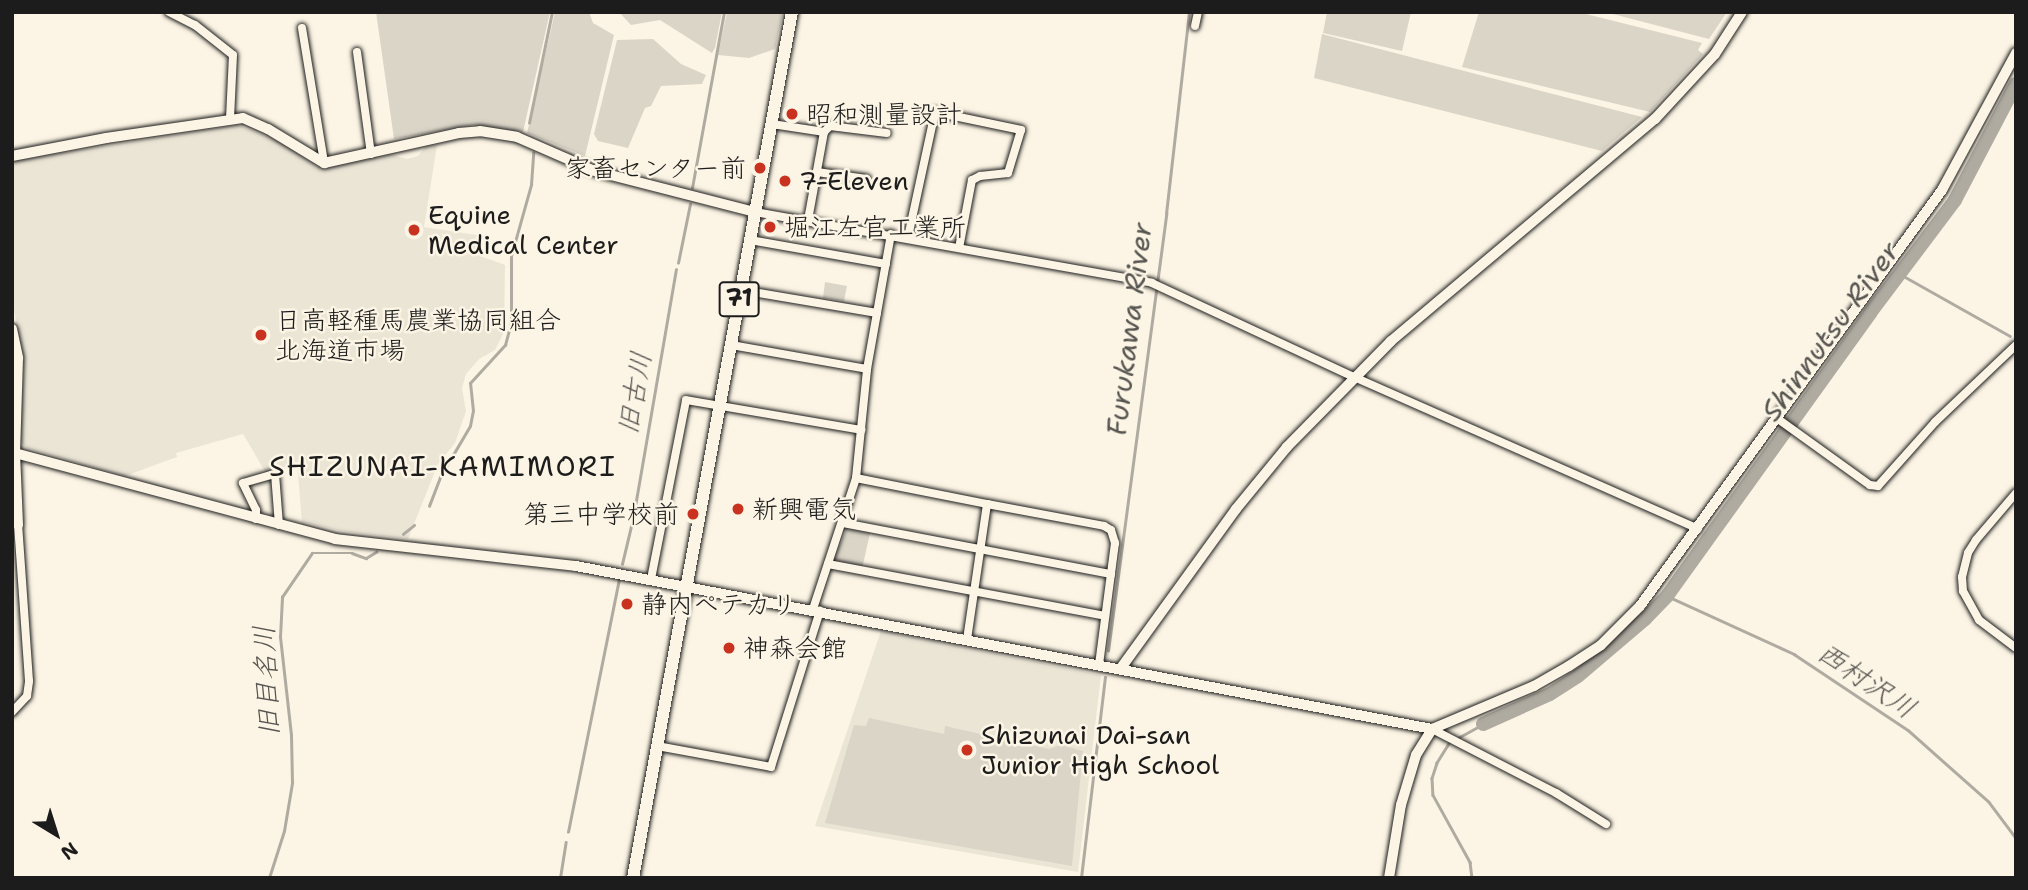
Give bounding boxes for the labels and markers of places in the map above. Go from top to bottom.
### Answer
place label: 昭和測量設計 [806,98,962,130]
marker: 昭和測量設計 [784,106,800,122]
place label: 家畜センター前 [564,152,746,184]
marker: 家畜センター前 [752,160,768,176]
place label: 7-Eleven [799,165,909,197]
marker: 7-Eleven [777,173,793,189]
place label: Equine Medical Center [428,199,619,260]
place label: 堀江左官工業所 [784,211,966,243]
marker: 堀江左官工業所 [762,219,778,235]
marker: Equine Medical Center [406,222,422,238]
place label: 日高軽種馬農業協同組合 北海道市場 [275,304,561,366]
marker: 日高軽種馬農業協同組合 北海道市場 [253,327,269,343]
place label: 新興電気 [752,493,856,525]
place label: 第三中学校前 [523,498,679,530]
marker: 新興電気 [730,501,746,517]
marker: 第三中学校前 [685,506,701,522]
place label: 静内ぺテカリ [641,588,797,620]
marker: 静内ぺテカリ [619,596,635,612]
place label: 神森会館 [743,632,847,664]
marker: 神森会館 [721,640,737,656]
place label: Shizunai Dai-san Junior High School [981,719,1219,780]
marker: Shizunai Dai-san Junior High School [959,742,975,758]

